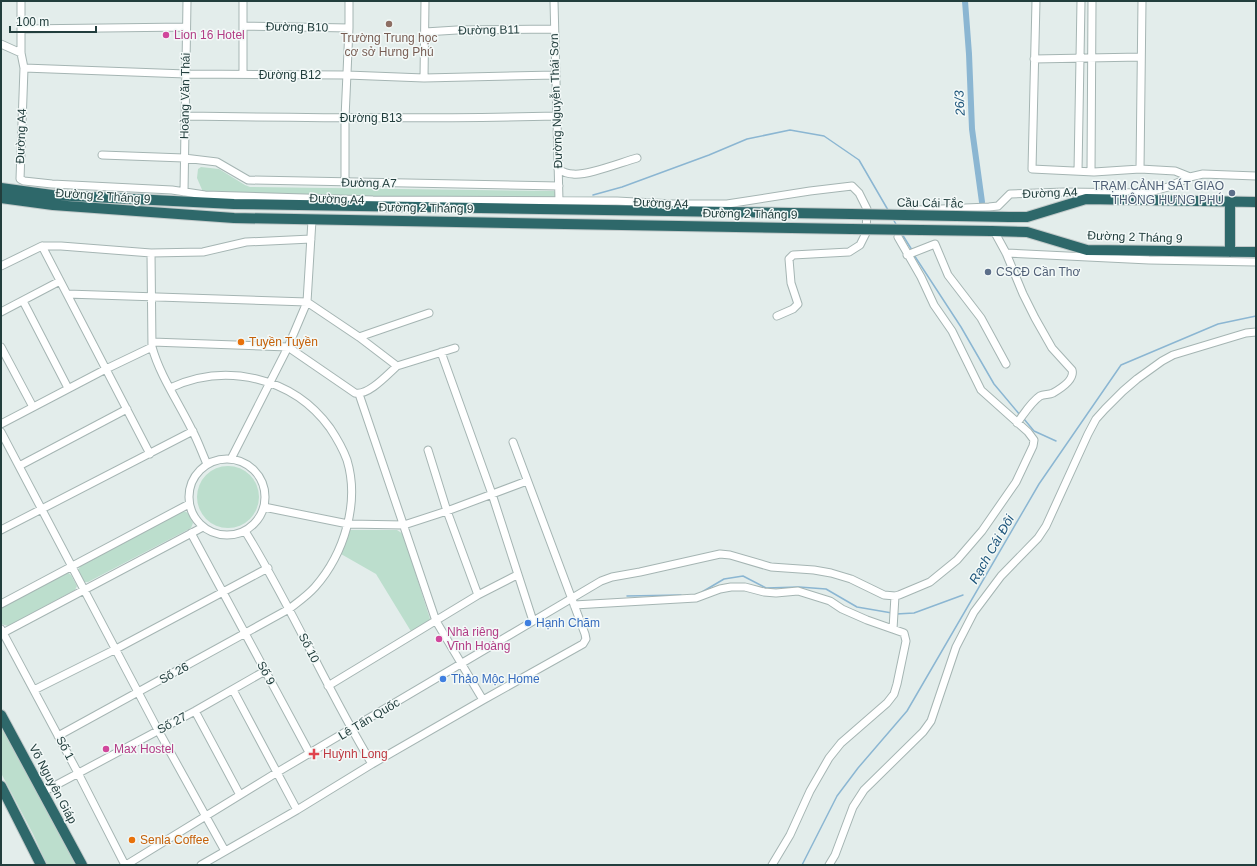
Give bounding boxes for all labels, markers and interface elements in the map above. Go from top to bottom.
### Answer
scale bar [10,8,96,34]
text: 100 m [16,15,49,29]
street label: Đường B10 [266,19,329,35]
marker: Trường Trung học cơ sở Hưng Phú [384,19,394,29]
street label: Đường B11 [458,22,520,38]
place label: Lion 16 Hotel [174,28,245,42]
marker: Lion 16 Hotel [161,30,171,40]
place label: Trường Trung học cơ sở Hưng Phú [341,31,437,59]
street label: Đường Nguyễn Thái Sơn [546,33,565,169]
street label: Hoàng Văn Thái [177,53,193,139]
street label: Đường B12 [259,68,322,82]
water label: 26/3 [951,89,968,117]
street label: Đường A4 [13,108,29,164]
street label: Đường B13 [340,111,403,125]
street label: Đường A7 [341,176,397,190]
place label: TRẠM CẢNH SÁT GIAO THÔNG HƯNG PHÚ [1093,178,1224,207]
street label: Đường A4 [1022,185,1078,201]
street label: Đường 2 Tháng 9 [55,186,151,206]
marker: TRẠM CẢNH SÁT GIAO THÔNG HƯNG PHÚ [1227,188,1237,198]
street label: Đường A4 [309,191,365,207]
street label: Cầu Cái Tắc [897,194,963,211]
street label: Đường A4 [633,195,689,211]
street label: Đường 2 Tháng 9 [378,200,474,216]
street label: Đường 2 Tháng 9 [702,206,798,222]
street label: Đường 2 Tháng 9 [1087,228,1183,246]
place label: CSCĐ Cần Thơ [996,265,1080,279]
marker: CSCĐ Cần Thơ [983,267,993,277]
place label: Tuyền Tuyền [249,335,318,349]
marker: Tuyền Tuyền [236,337,246,347]
water label: Rạch Cái Đôi [966,511,1018,586]
place label: Hạnh Chăm [536,616,600,630]
marker: Hạnh Chăm [523,618,533,628]
place label: Nhà riêng Vĩnh Hoàng [447,625,510,653]
street label: Số 10 [296,631,323,665]
marker: Nhà riêng Vĩnh Hoàng [434,634,444,644]
street label: Số 26 [157,659,191,687]
street label: Số 9 [254,659,278,687]
place label: Thảo Mộc Home [451,672,540,686]
marker: Thảo Mộc Home [438,674,448,684]
street label: Lê Tấn Quốc [336,695,402,743]
street label: Số 27 [155,709,189,737]
street label: Số 1 [53,734,77,762]
street label: Võ Nguyên Giáp [26,742,80,826]
place label: Max Hostel [114,742,174,756]
marker: Max Hostel [101,744,111,754]
place label: Huỳnh Long [323,747,388,761]
marker: Huỳnh Long [308,748,320,760]
place label: Senla Coffee [140,833,209,847]
marker: Senla Coffee [127,835,137,845]

